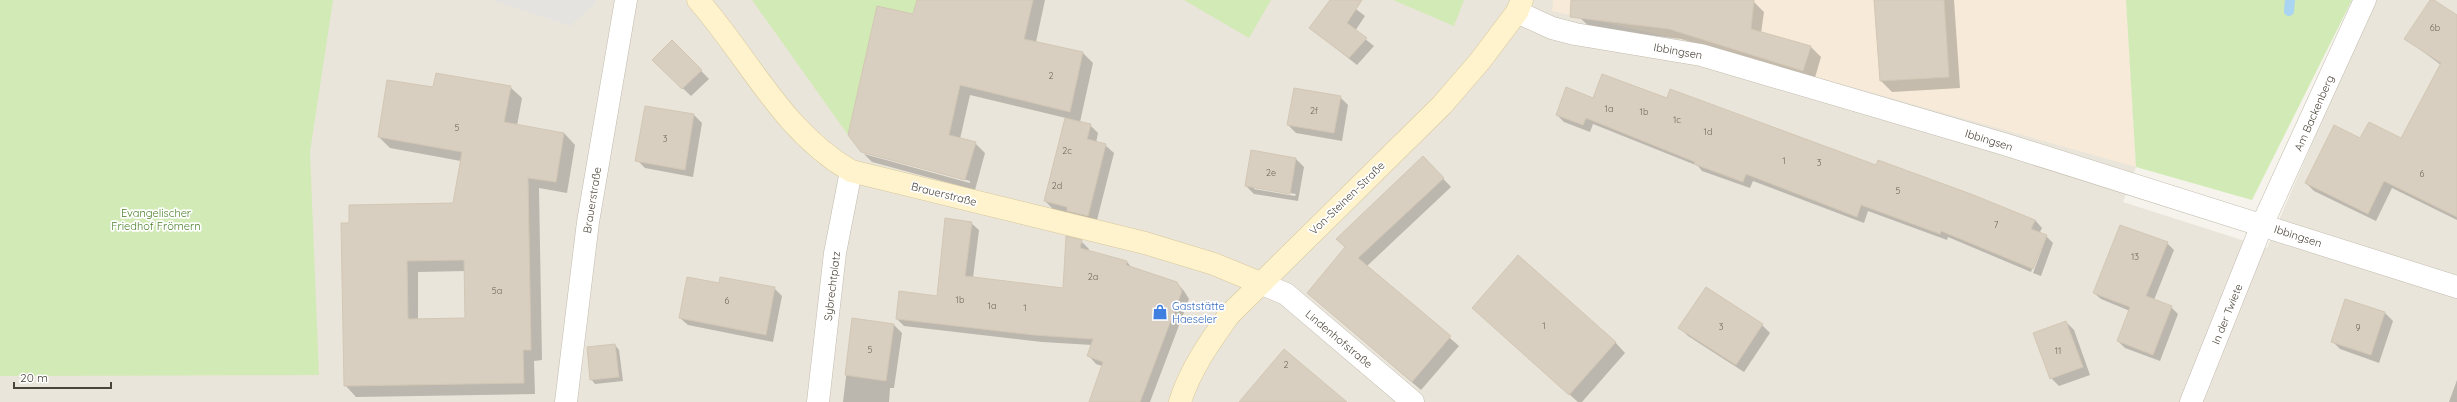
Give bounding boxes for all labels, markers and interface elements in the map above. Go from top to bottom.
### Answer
house number: 6b [2430,22,2441,33]
street label: Ibbingsen [1653,40,1703,62]
house number: 2 [1049,70,1054,81]
street label: Am Backenberg [2291,73,2337,153]
house number: 1a [1605,103,1613,114]
house number: 2f [1310,105,1319,116]
house number: 1b [1640,106,1649,117]
house number: 1c [1673,114,1681,125]
house number: 5 [455,122,460,133]
house number: 1d [1704,126,1712,137]
street label: Ibbingsen [1963,126,2015,154]
house number: 3 [663,133,668,144]
house number: 2c [1062,145,1072,156]
house number: 1 [1782,155,1786,166]
house number: 3 [1817,157,1822,168]
street label: Von-Steinen-Straße [1306,158,1388,238]
street label: Brauerstraße [580,166,604,234]
house number: 2e [1266,167,1276,178]
house number: 6 [2420,168,2425,179]
street label: Brauerstraße [910,179,978,209]
house number: 2d [1052,180,1062,191]
house number: 5 [1896,185,1901,196]
park label: Evangelischer Friedhof Frömern [111,206,201,233]
house number: 7 [1994,219,1999,230]
street label: Ibbingsen [2272,222,2324,250]
street label: Sybrechtplatz [821,250,843,322]
house number: 13 [2131,251,2139,262]
house number: 2a [1088,271,1098,282]
street label: In der Twiete [2208,282,2246,346]
house number: 5a [492,285,502,296]
house number: 1b [956,294,965,305]
house number: 6 [725,295,730,306]
place label: Gaststätte Haeseler [1172,299,1225,326]
house number: 1a [988,300,996,311]
house number: 1 [1023,302,1027,313]
shop icon: Gaststätte Haeseler [1151,303,1169,321]
street label: Lindenhofstraße [1303,307,1375,371]
house number: 1 [1542,320,1546,331]
house number: 3 [1719,321,1724,332]
house number: 9 [2355,322,2361,333]
house number: 5 [868,344,873,355]
house number: 11 [2055,345,2061,356]
house number: 2 [1284,359,1289,370]
scale bar [14,364,111,390]
text: 20 m [20,370,48,385]

